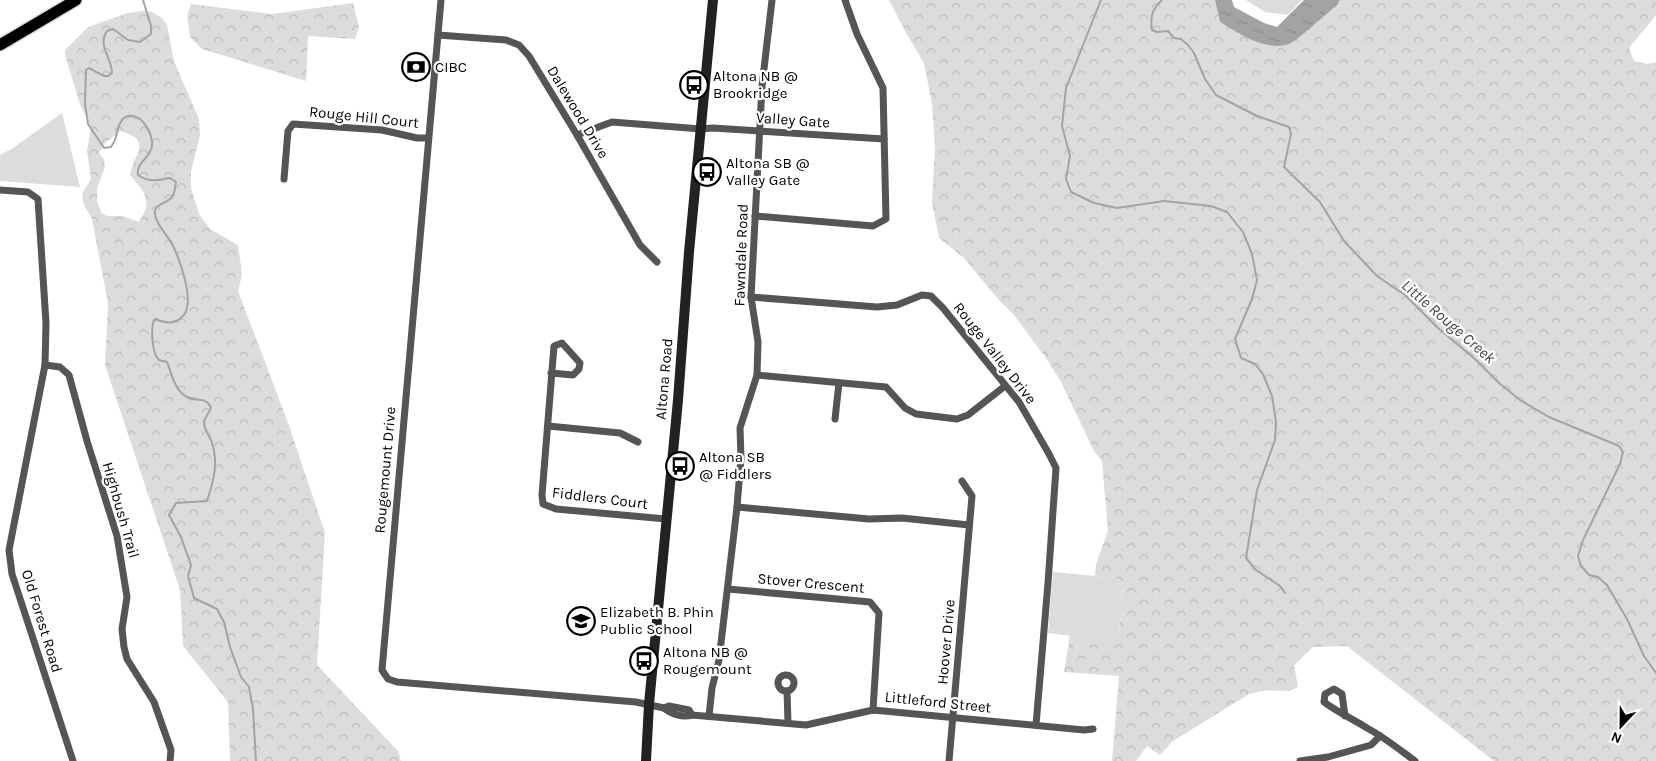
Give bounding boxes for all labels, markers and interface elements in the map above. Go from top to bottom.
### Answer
bank icon: CIBC [401,52,431,82]
place label: CIBC [435,58,467,76]
street label: Dalewood Drive [543,62,613,162]
place label: Altona NB @ Brookridge [713,67,798,102]
bus stop icon: Altona NB @ Brookridge [679,70,709,100]
street label: Rouge Hill Court [308,102,420,132]
street label: Valley Gate [755,108,831,132]
place label: Altona SB @ Valley Gate [726,154,810,189]
bus stop icon: Altona SB @ Valley Gate [692,157,722,187]
street label: Fawndale Road [730,203,752,307]
water label: Little Rouge Creek [1398,275,1500,368]
street label: Rouge Valley Drive [950,299,1040,407]
street label: Altona Road [651,337,677,421]
street label: Rougemount Drive [370,406,400,534]
place label: Altona SB @ Fiddlers [699,448,772,483]
bus stop icon: Altona SB @ Fiddlers [665,451,695,481]
street label: Highbush Trail [99,460,143,560]
street label: Fiddlers Court [551,483,649,513]
street label: Old Forest Road [18,567,66,675]
street label: Stover Crescent [757,569,866,597]
street label: Hoover Drive [933,599,959,685]
place label: Elizabeth B. Phin Public School [600,603,714,638]
school or university icon: Elizabeth B. Phin Public School [566,606,596,636]
place label: Altona NB @ Rougemount [663,643,752,678]
bus stop icon: Altona NB @ Rougemount [629,646,659,676]
street label: Littleford Street [884,687,993,717]
north arrow [1596,701,1646,751]
text: N [1608,728,1624,747]

